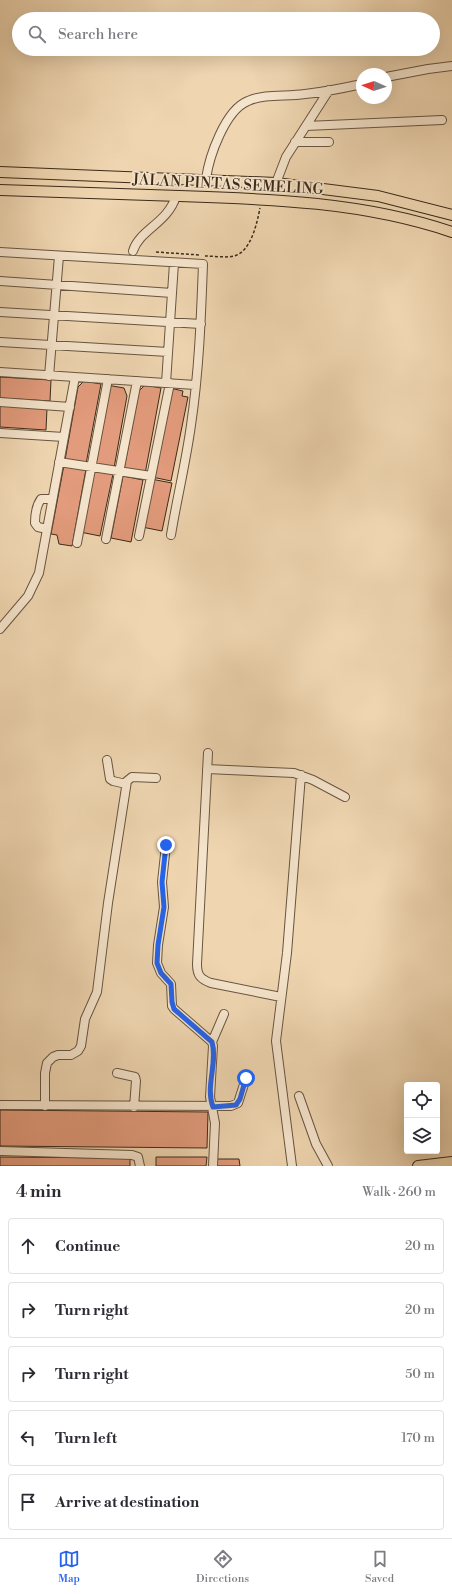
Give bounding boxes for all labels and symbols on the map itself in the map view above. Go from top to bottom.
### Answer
north arrow [356,68,392,104]
street label: JALAN PINTAS SEMELING [131,170,324,199]
route end [157,836,175,854]
route start [237,1069,255,1087]

